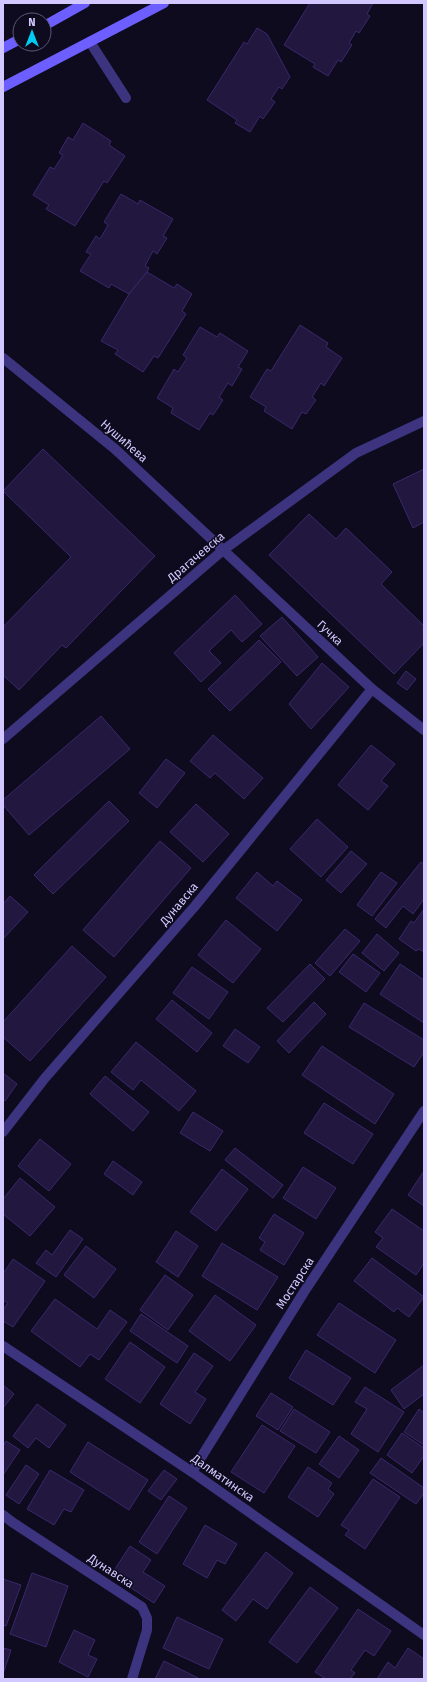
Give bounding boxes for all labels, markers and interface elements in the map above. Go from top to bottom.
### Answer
north arrow [12,12,52,52]
text: N [28,16,36,29]
street label: Нушићева [98,417,150,465]
street label: Драгачевска [164,529,227,586]
street label: Гучка [314,618,346,648]
street label: Дунавска [156,880,201,929]
street label: Мостарска [273,1254,317,1312]
street label: Далматинска [188,1451,257,1505]
street label: Дунавска [85,1550,137,1591]

